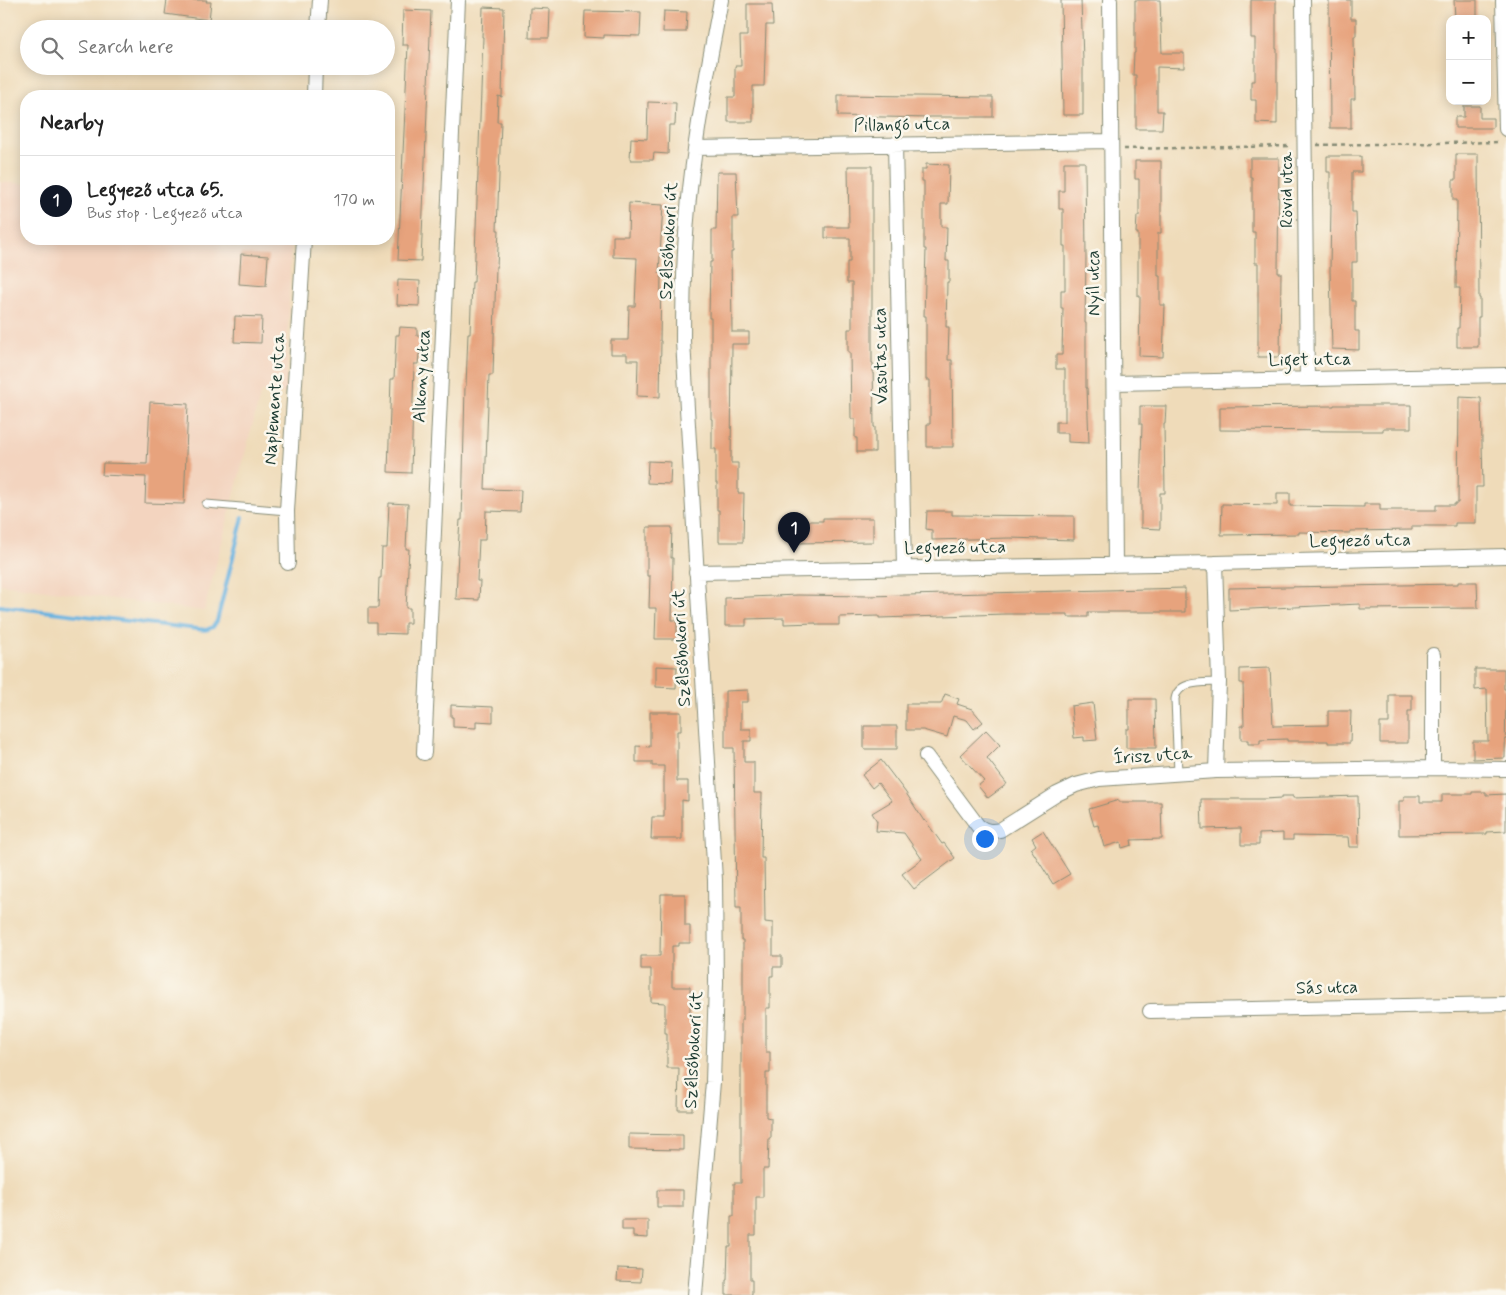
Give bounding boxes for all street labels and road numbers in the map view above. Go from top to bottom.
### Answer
street label: Pillangó utca [853,112,951,140]
street label: Rövid utca [1275,152,1299,228]
street label: Szélsőbokori út [654,181,684,300]
street label: Nyíl utca [1081,250,1107,316]
street label: Vasutas utca [868,307,894,405]
street label: Alkony utca [408,329,436,423]
street label: Naplemente utca [258,332,292,466]
street label: Liget utca [1268,347,1352,375]
street label: Legyező utca [1309,528,1411,556]
street label: Legyező utca [904,535,1006,563]
street label: Szélsőbokori út [667,588,697,707]
street label: Írisz utca [1113,741,1193,771]
street label: Sás utca [1296,975,1358,1001]
street label: Szélsőbokori út [679,990,709,1109]

